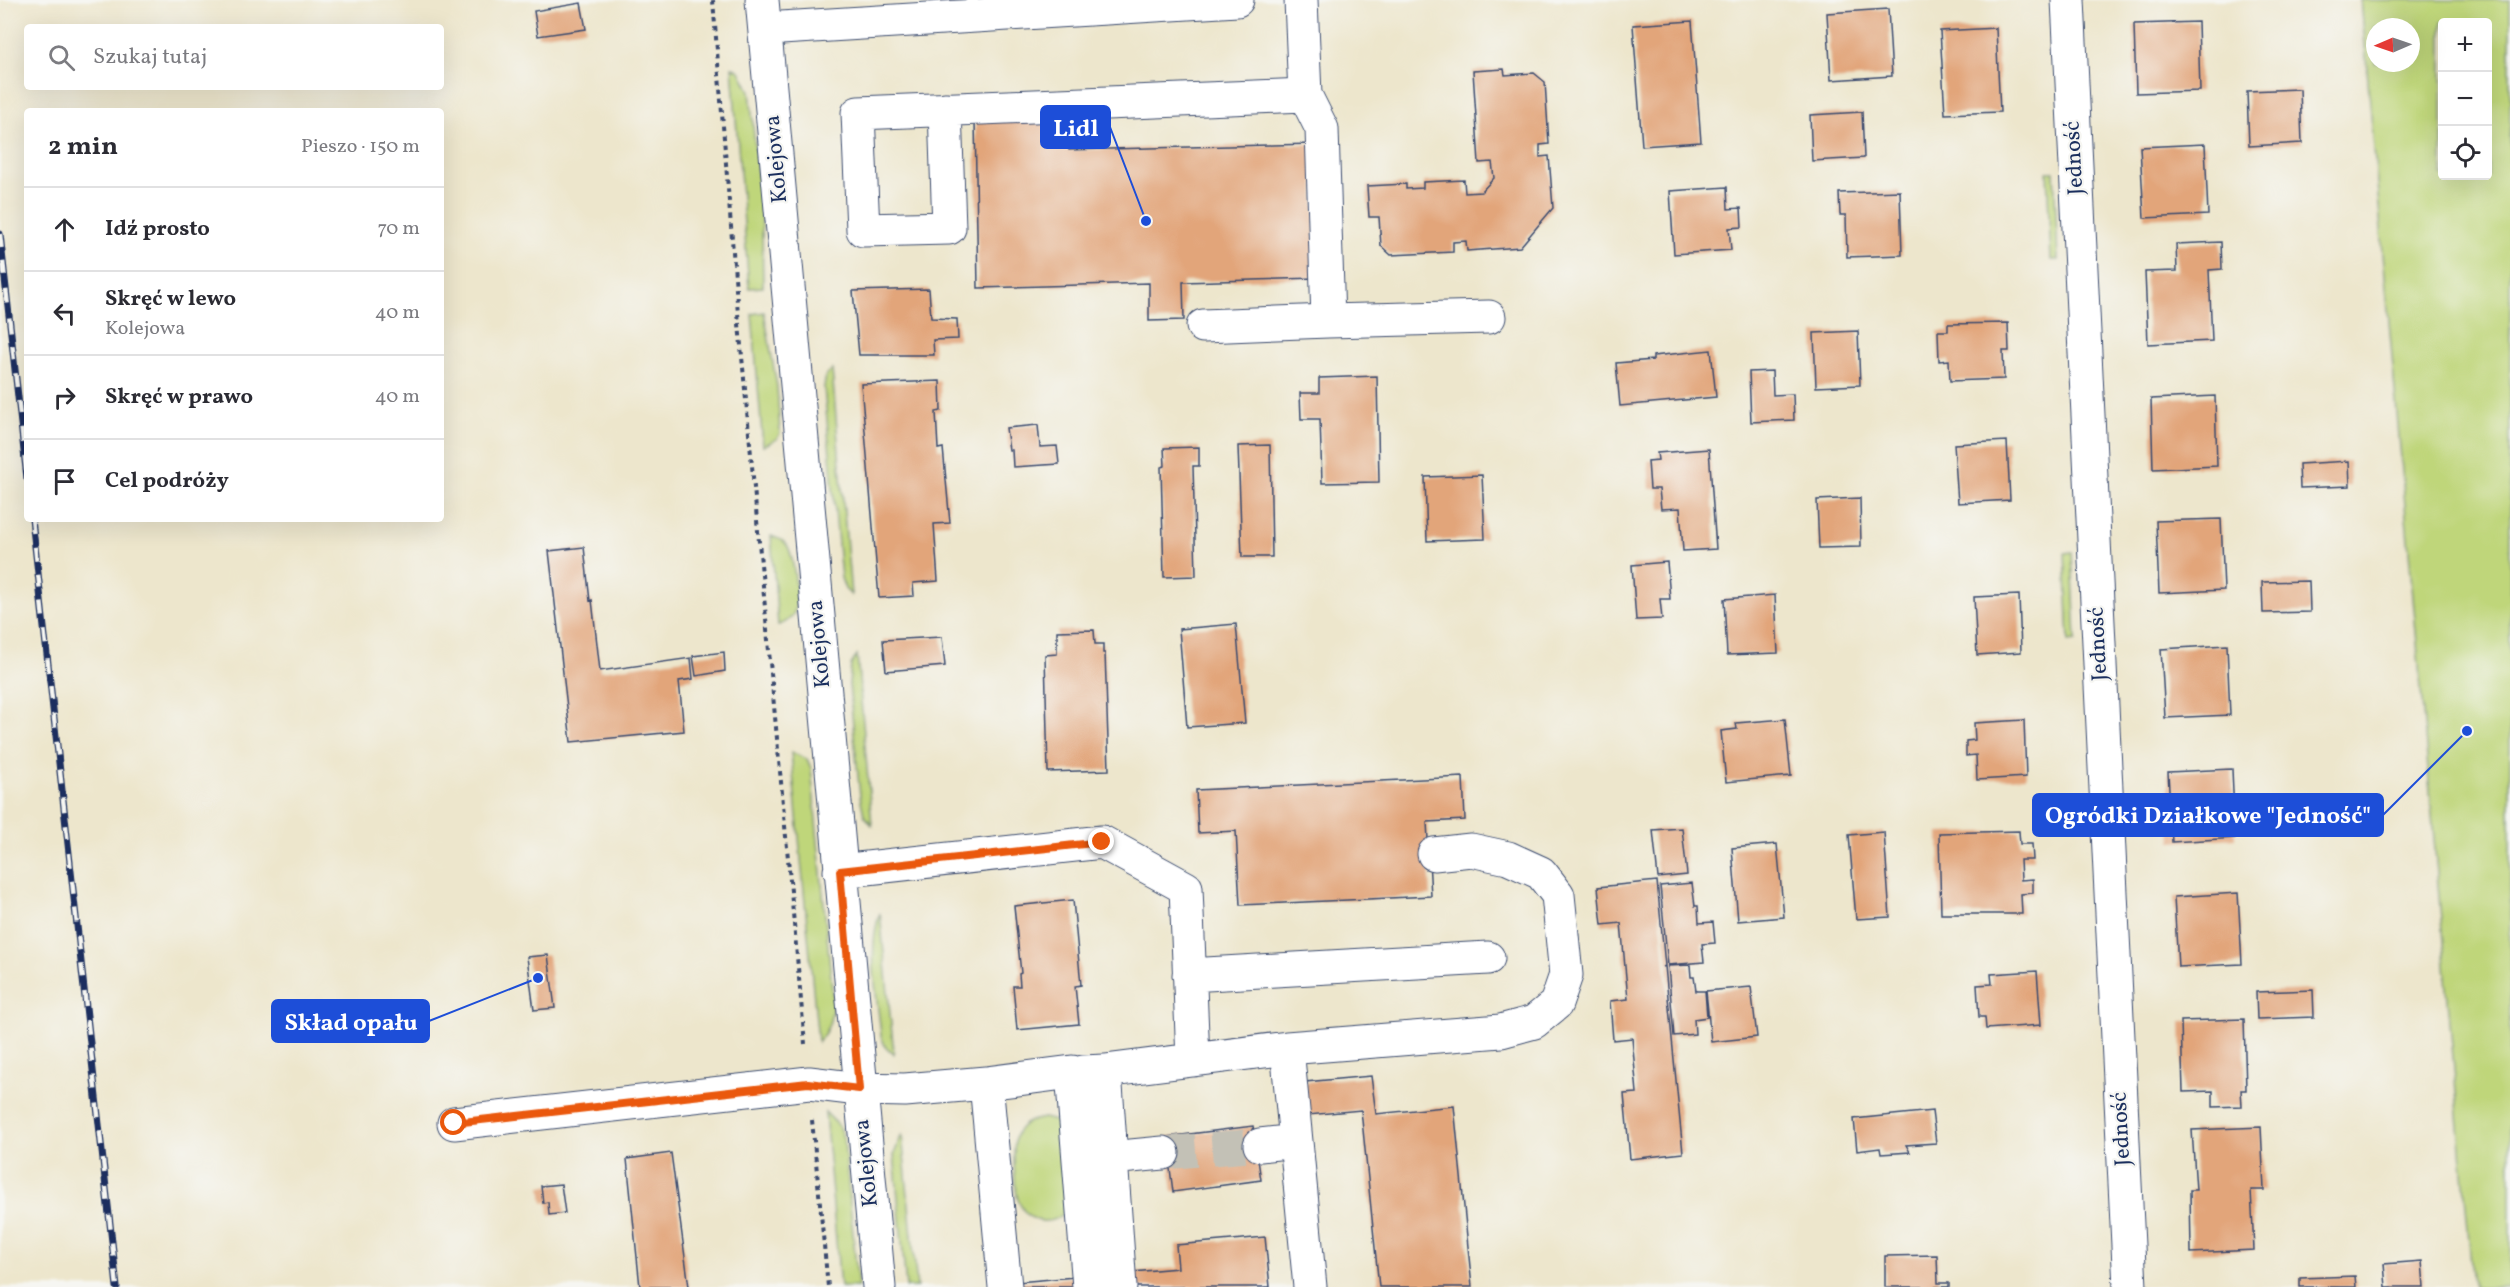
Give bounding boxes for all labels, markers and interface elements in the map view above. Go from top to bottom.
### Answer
north arrow [2366,18,2420,72]
map controls [2438,18,2492,180]
button: + [2438,18,2492,72]
search box [24,24,444,90]
icon: search [45,41,78,74]
text: Szukaj tutaj [93,42,207,73]
button: − [2438,72,2492,126]
callout: Lidl [1041,106,1110,148]
text: Lidl [1053,113,1099,147]
street label: Kolejowa [758,114,796,204]
street label: Jedność [2058,120,2092,196]
button: locate [2438,126,2492,180]
text: 2 min [48,129,118,165]
text: Pieszo · 150 m [301,133,420,161]
icon: ahead [48,213,81,246]
text: Idź prosto [105,214,210,245]
text: 70 m [377,215,420,243]
text: Skręć w lewo [105,284,236,315]
icon: left [48,297,81,330]
text: 40 m [375,299,420,327]
text: Kolejowa [105,315,185,343]
icon: right [48,381,81,414]
text: Skręć w prawo [105,382,253,413]
text: 40 m [375,383,420,411]
icon: arrive [48,465,81,498]
text: Cel podróży [105,466,229,497]
street label: Kolejowa [801,599,839,689]
street label: Jedność [2082,606,2116,682]
callout: Ogródki Działkowe "Jedność" [2033,794,2383,836]
text: Ogródki Działkowe "Jedność" [2045,800,2371,834]
route end [1088,828,1114,854]
callout: Skład opału [272,1000,429,1042]
text: Skład opału [284,1007,418,1041]
street label: Jedność [2105,1091,2139,1167]
route start [440,1109,466,1135]
street label: Kolejowa [847,1117,887,1208]

